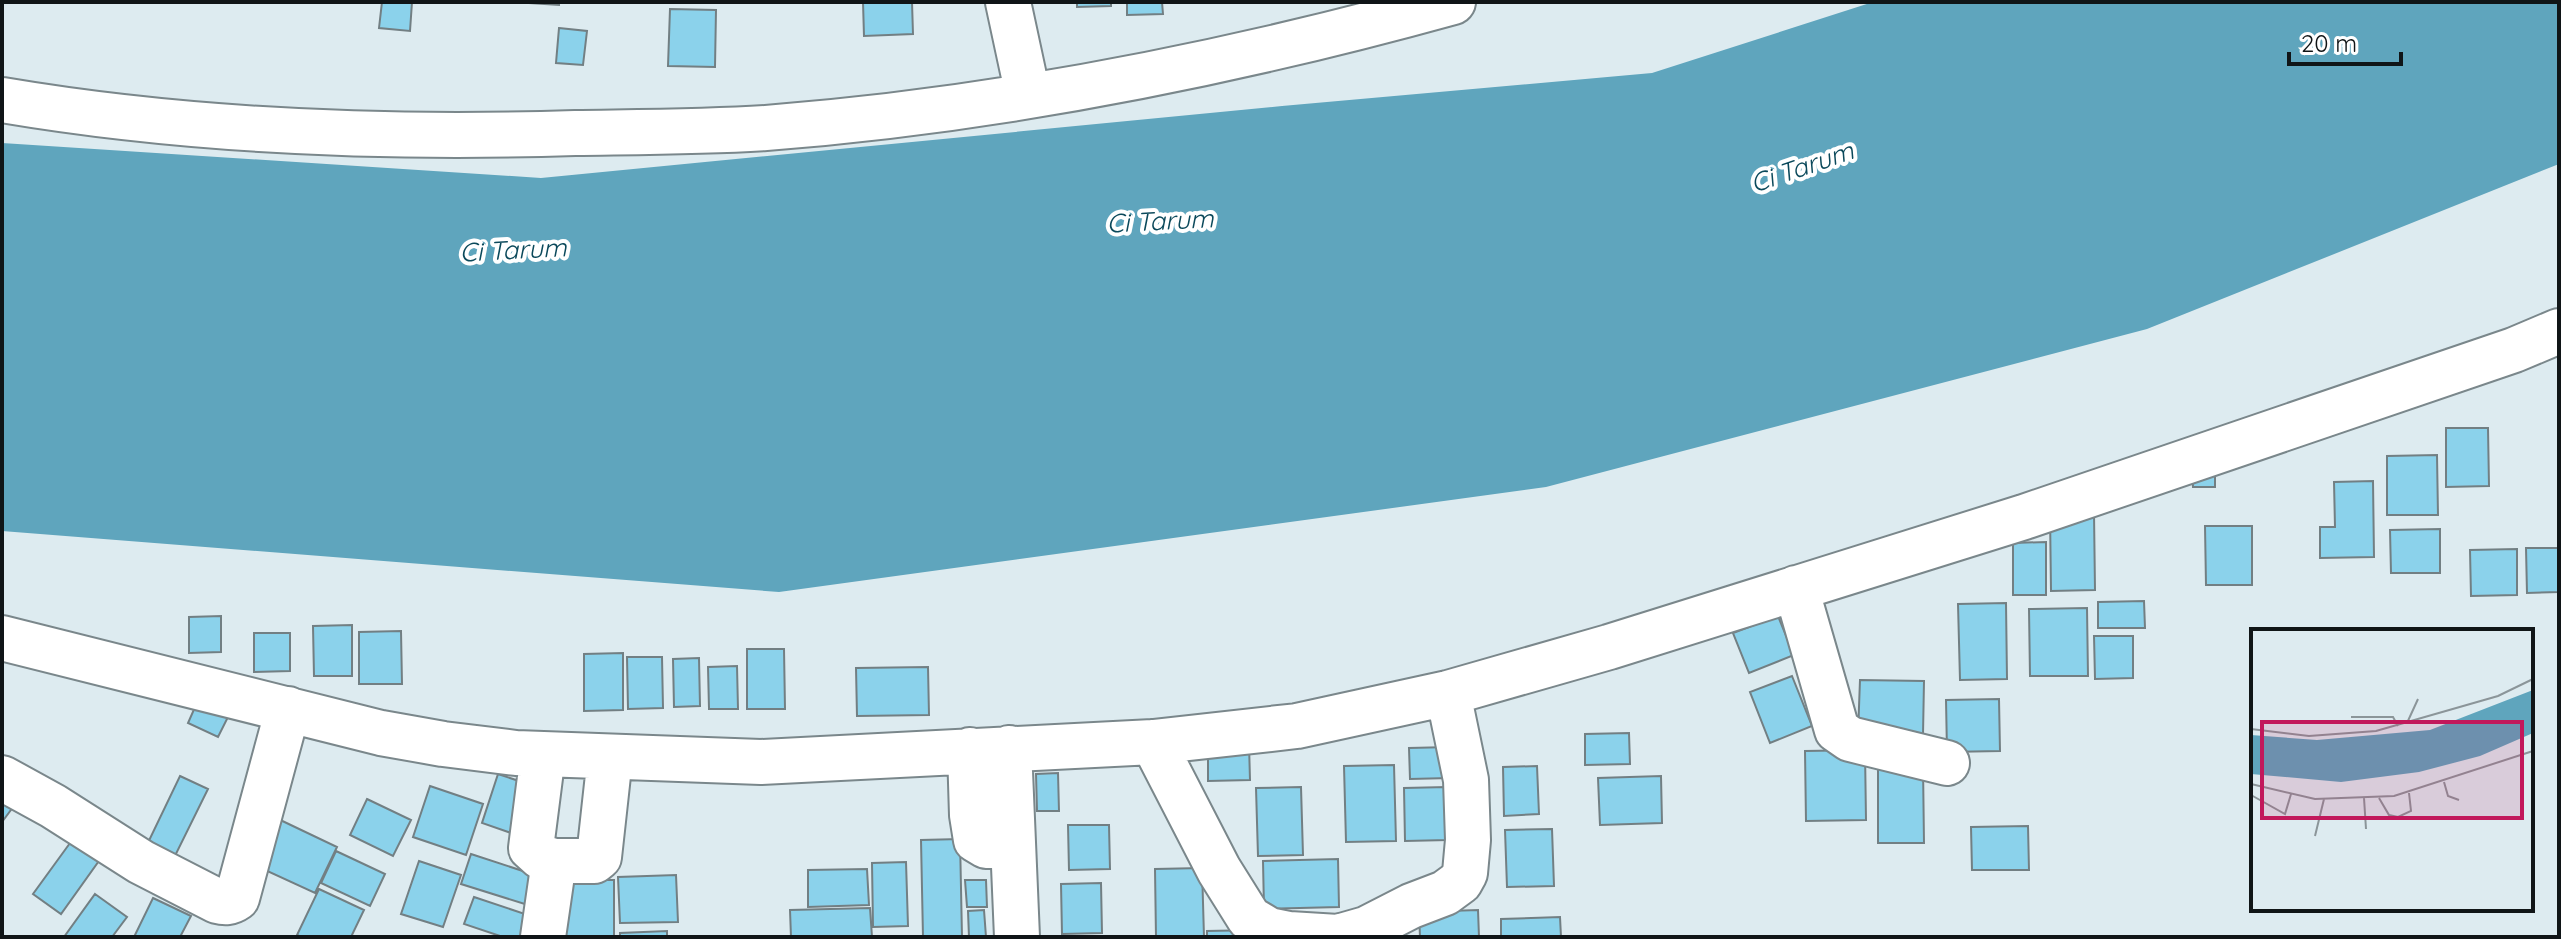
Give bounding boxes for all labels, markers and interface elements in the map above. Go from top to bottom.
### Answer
scale bar [2289,16,2401,66]
text: 20 m [2301,28,2357,58]
water label: Ci Tarum [1746,133,1859,200]
water label: Ci Tarum [1106,201,1216,240]
water label: Ci Tarum [459,230,569,269]
inset map [2251,629,2533,911]

